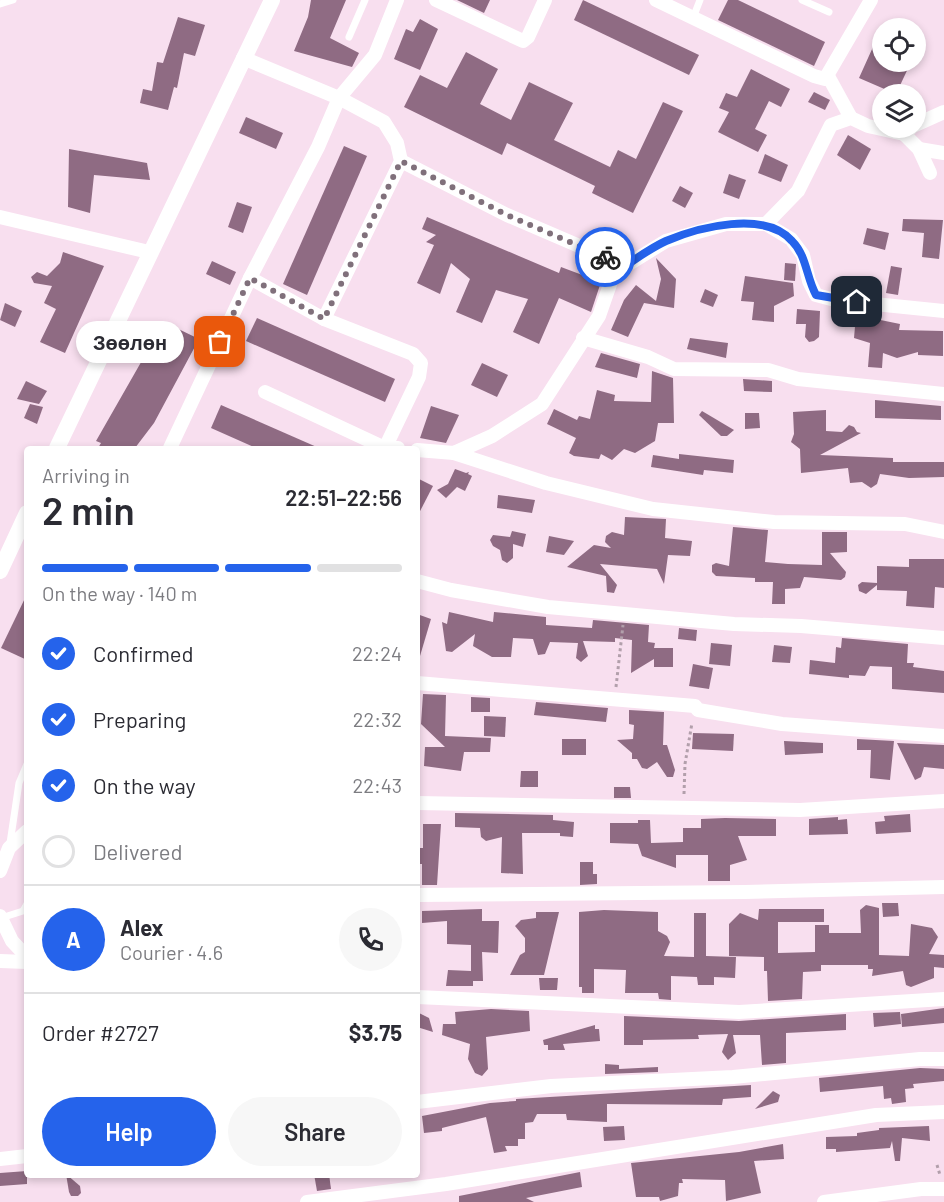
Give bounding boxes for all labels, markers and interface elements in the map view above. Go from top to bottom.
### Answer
map controls [872,18,926,138]
button: locate [872,18,926,72]
button: layers [872,84,926,138]
courier [575,227,635,287]
icon: bike [589,241,622,274]
pin [831,276,882,327]
icon: home [840,285,873,318]
pin [194,316,245,367]
callout: Зөөлөн [76,321,184,363]
icon: bag [203,325,236,358]
text: Зөөлөн [93,330,167,354]
text: Arriving in [42,463,130,487]
text: 22:51–22:56 [285,484,402,510]
text: 2 min [42,486,135,533]
text: On the way · 140 m [42,581,197,605]
icon: check [42,637,75,670]
text: Confirmed [93,640,193,666]
text: 22:24 [352,641,402,665]
icon: check [42,703,75,736]
text: Preparing [93,706,186,732]
text: 22:32 [353,707,402,731]
icon: check [42,769,75,802]
text: On the way [93,772,196,798]
text: 22:43 [352,773,402,797]
text: Delivered [93,838,182,864]
button: phone [339,908,402,971]
text: Alex [120,914,163,940]
text: A [66,926,81,952]
text: Courier · 4.6 [120,940,223,964]
text: Order #2727 [42,1019,159,1045]
text: $3.75 [349,1019,402,1045]
button: Help [42,1097,216,1166]
button: Share [228,1097,402,1166]

